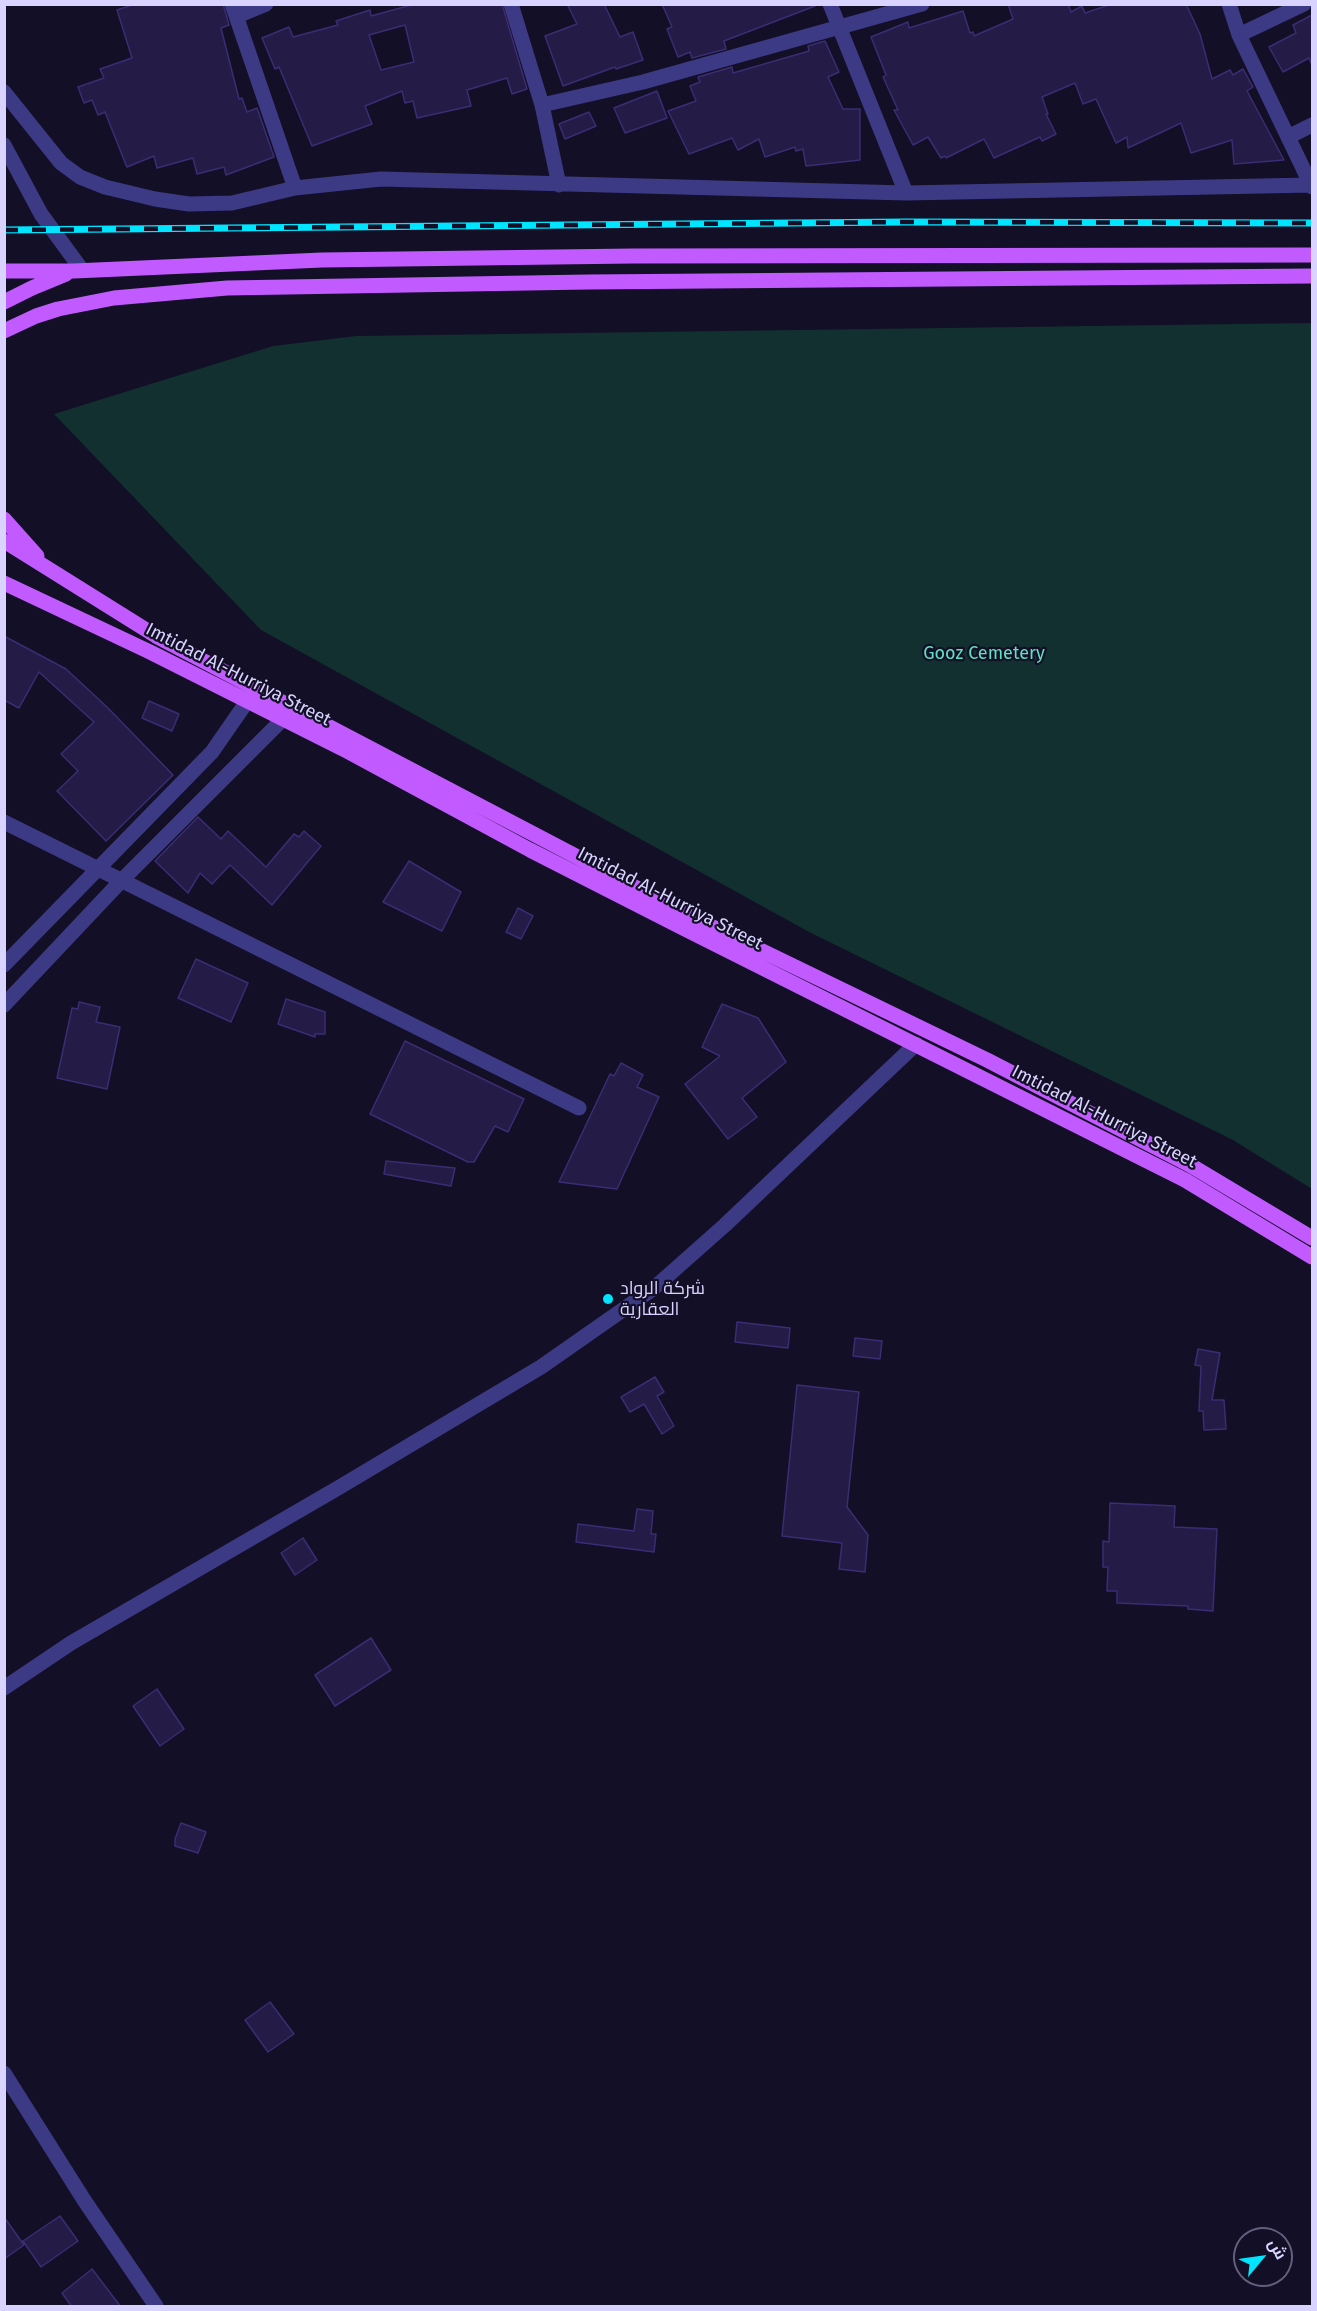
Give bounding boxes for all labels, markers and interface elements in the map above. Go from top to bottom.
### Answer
street label: Imtidad Al-Hurriya Street [142,619,334,731]
park label: Gooz Cemetery [923,643,1045,665]
street label: Imtidad Al-Hurriya Street [574,843,766,955]
street label: Imtidad Al-Hurriya Street [1008,1061,1200,1173]
place label: شركة الرواد العقارية [620,1278,705,1320]
marker: شركة الرواد العقارية [601,1292,615,1306]
north arrow [1233,2227,1293,2287]
text: ش [1264,2235,1291,2263]

